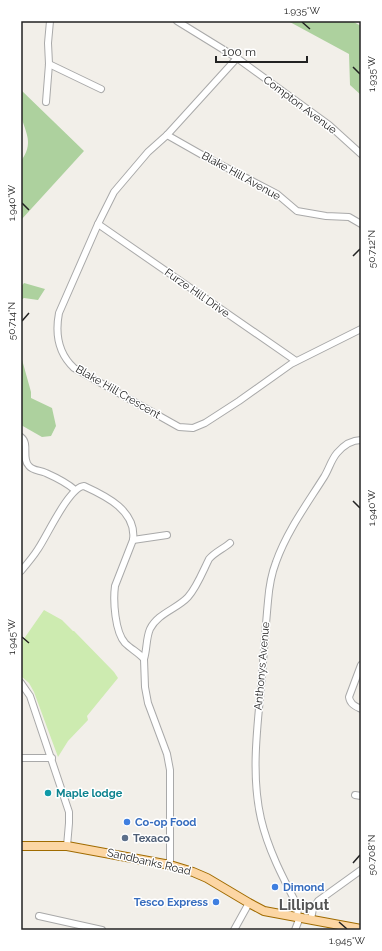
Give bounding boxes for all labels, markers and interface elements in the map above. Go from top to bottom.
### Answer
text: 1.935°W [284,5,321,16]
scale bar [216,38,307,64]
text: 100 m [222,45,256,59]
text: 1.935°W [366,55,377,92]
street label: Compton Avenue [261,73,340,137]
street label: Blake Hill Avenue [199,149,283,203]
text: 1.940°W [6,184,17,221]
text: 50.712°N [366,230,377,268]
street label: Furze Hill Drive [162,266,232,321]
text: 50.714°N [6,302,17,340]
street label: Blake Hill Crescent [73,362,163,422]
text: 1.940°W [366,489,377,526]
text: 1.945°W [6,618,17,655]
street label: Anthonys Avenue [252,621,272,711]
place label: Maple lodge [56,787,123,800]
marker: Maple lodge [43,788,53,798]
place label: Co-op Food [135,816,196,829]
marker: Co-op Food [122,817,132,827]
place label: Texaco [133,832,170,845]
marker: Texaco [120,833,130,843]
text: 50.708°N [366,835,377,875]
street label: Sandbanks Road [106,846,192,878]
place label: Dimond [283,881,324,894]
marker: Dimond [270,882,280,892]
place label: Tesco Express [134,896,209,909]
district label: Lilliput [279,896,329,914]
marker: Tesco Express [211,897,221,907]
text: 1.945°W [329,935,366,946]

